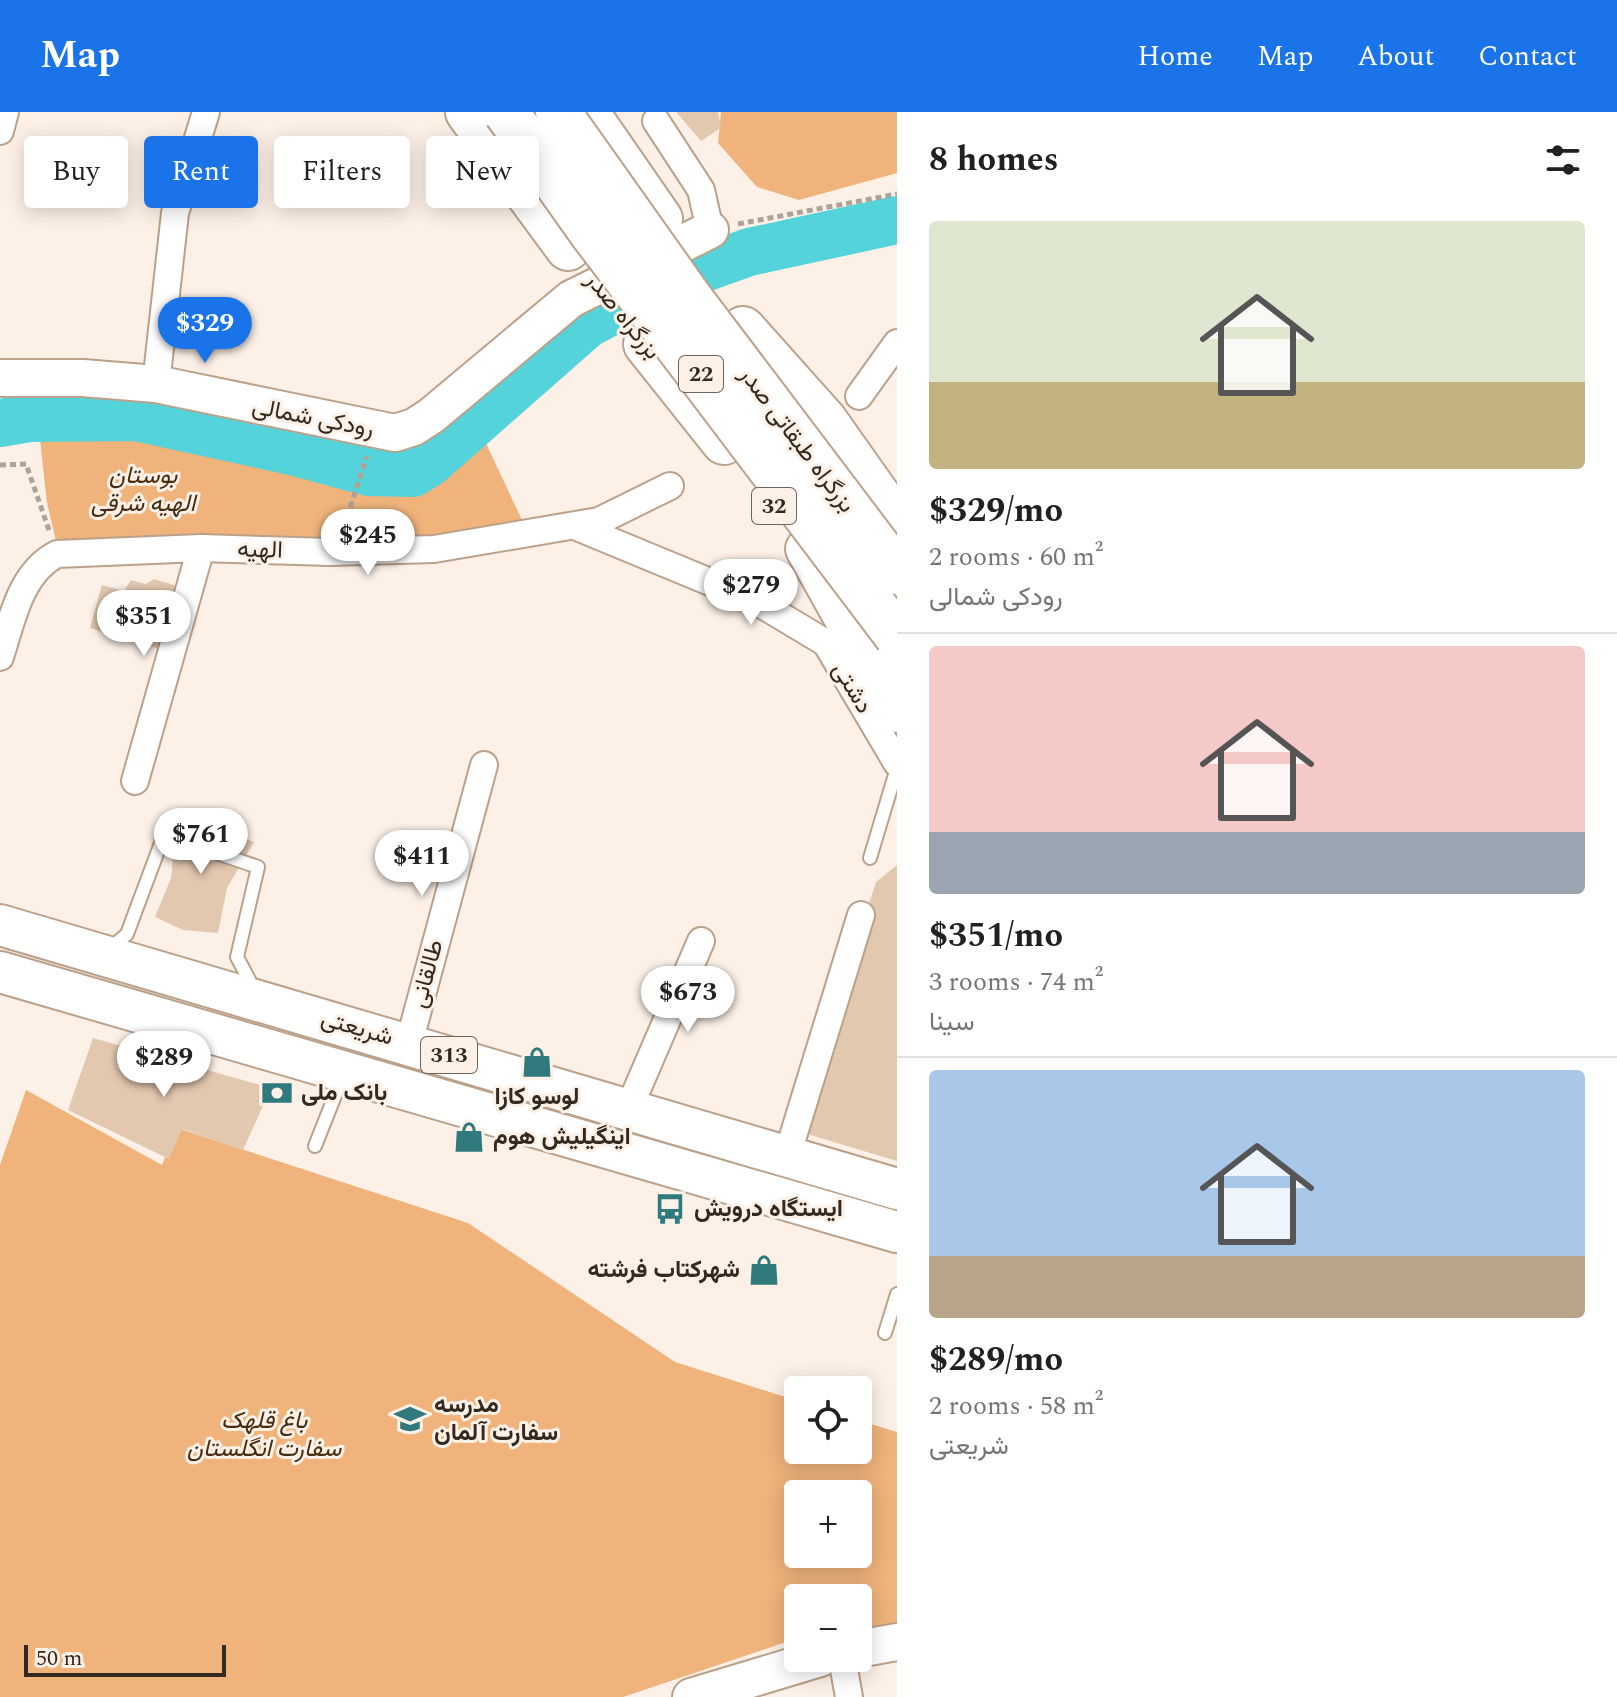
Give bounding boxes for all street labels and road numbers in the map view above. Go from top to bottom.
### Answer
street label: بزرگراه صدر [576,263,670,368]
road number: 22 [679,356,723,392]
street label: بزرگراه طبقاتی صدر [729,358,864,521]
street label: رودکی شمالی [249,389,377,447]
road number: 32 [752,488,796,524]
street label: الهیه [237,531,283,569]
street label: دشتی [823,655,881,721]
street label: طالقانی [401,936,453,1012]
street label: شریعتی [317,1001,397,1055]
road number: 313 [421,1037,477,1073]

